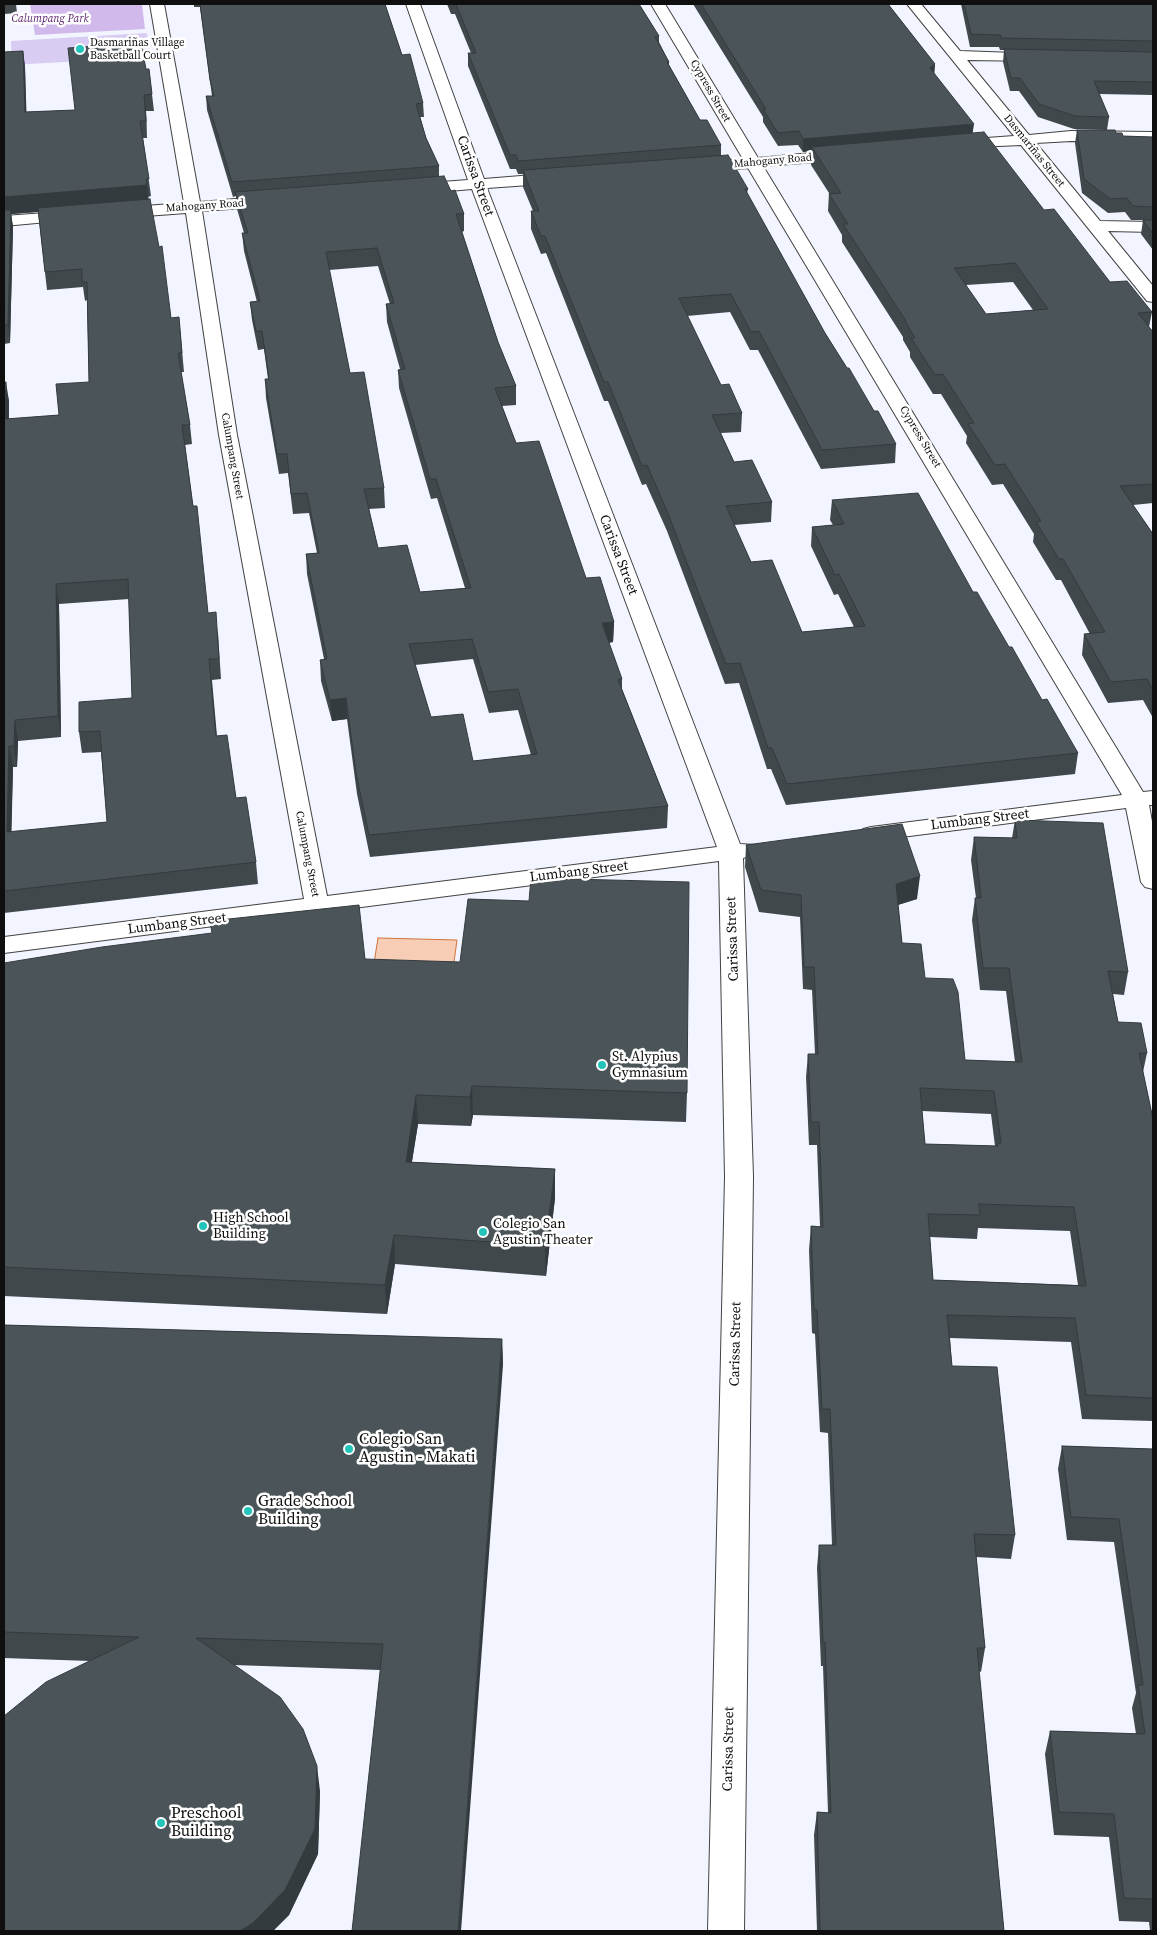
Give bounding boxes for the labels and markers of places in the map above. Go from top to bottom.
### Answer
place label: Dasmariñas Village Basketball Court [90,36,185,62]
marker: Dasmariñas Village Basketball Court [74,43,86,55]
place label: St. Alypius Gymnasium [612,1049,688,1082]
marker: St. Alypius Gymnasium [596,1059,608,1071]
place label: High School Building [213,1210,289,1242]
place label: Colegio San Agustin Theater [493,1216,593,1248]
marker: High School Building [197,1220,209,1232]
marker: Colegio San Agustin Theater [477,1226,489,1238]
place label: Colegio San Agustin - Makati [359,1430,475,1468]
marker: Colegio San Agustin - Makati [343,1443,355,1455]
place label: Grade School Building [258,1492,352,1530]
marker: Grade School Building [242,1505,254,1517]
place label: Preschool Building [171,1804,241,1842]
marker: Preschool Building [155,1817,167,1829]

